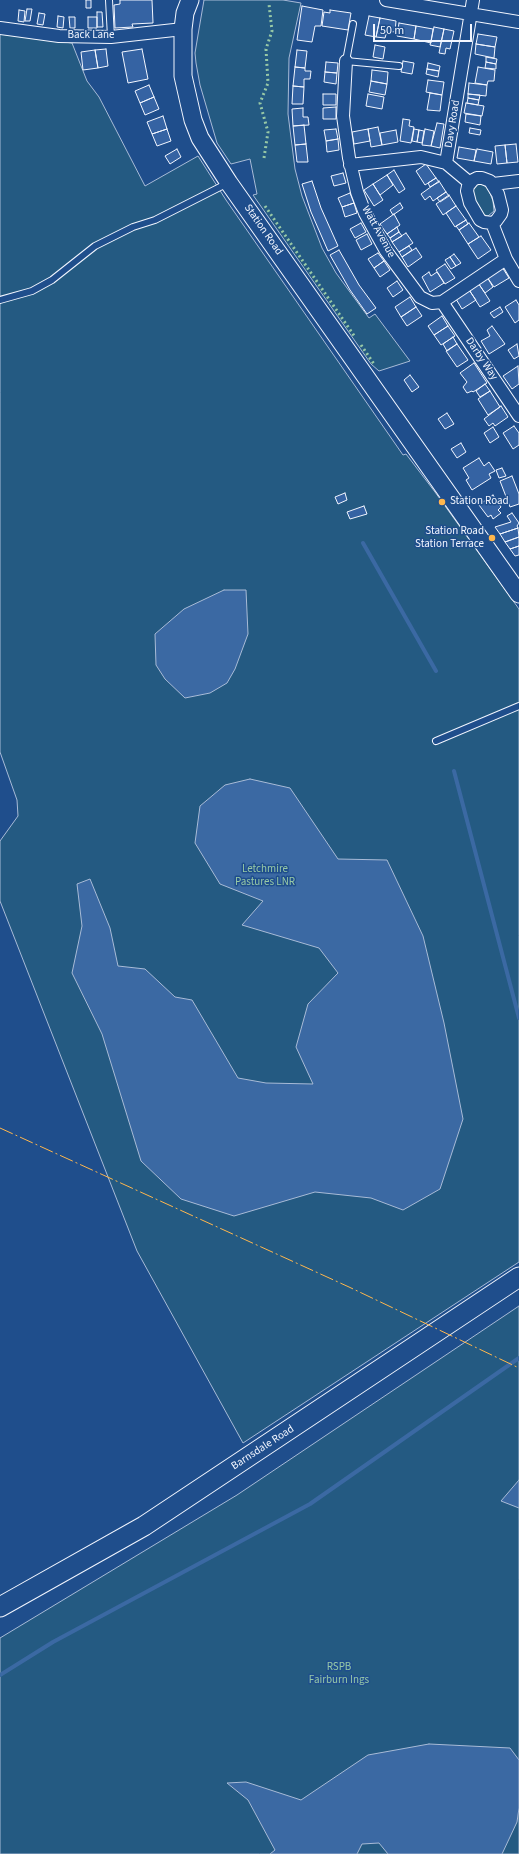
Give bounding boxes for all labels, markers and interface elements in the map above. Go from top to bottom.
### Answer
scale bar [375,16,474,42]
text: 50 m [380,22,404,39]
street label: Back Lane [67,29,115,43]
street label: Davy Road [443,99,463,149]
street label: Station Road [241,202,285,258]
street label: Watt Avenue [358,204,398,260]
street label: Darby Way [462,335,500,383]
place label: Station Road [450,495,509,509]
marker: Station Road [437,497,447,507]
place label: Station Road Station Terrace [415,525,484,551]
marker: Station Road Station Terrace [487,533,497,543]
park label: Letchmire Pastures LNR [235,863,295,889]
street label: Barnsdale Road [229,1423,297,1473]
park label: RSPB Fairburn Ings [309,1661,369,1687]

